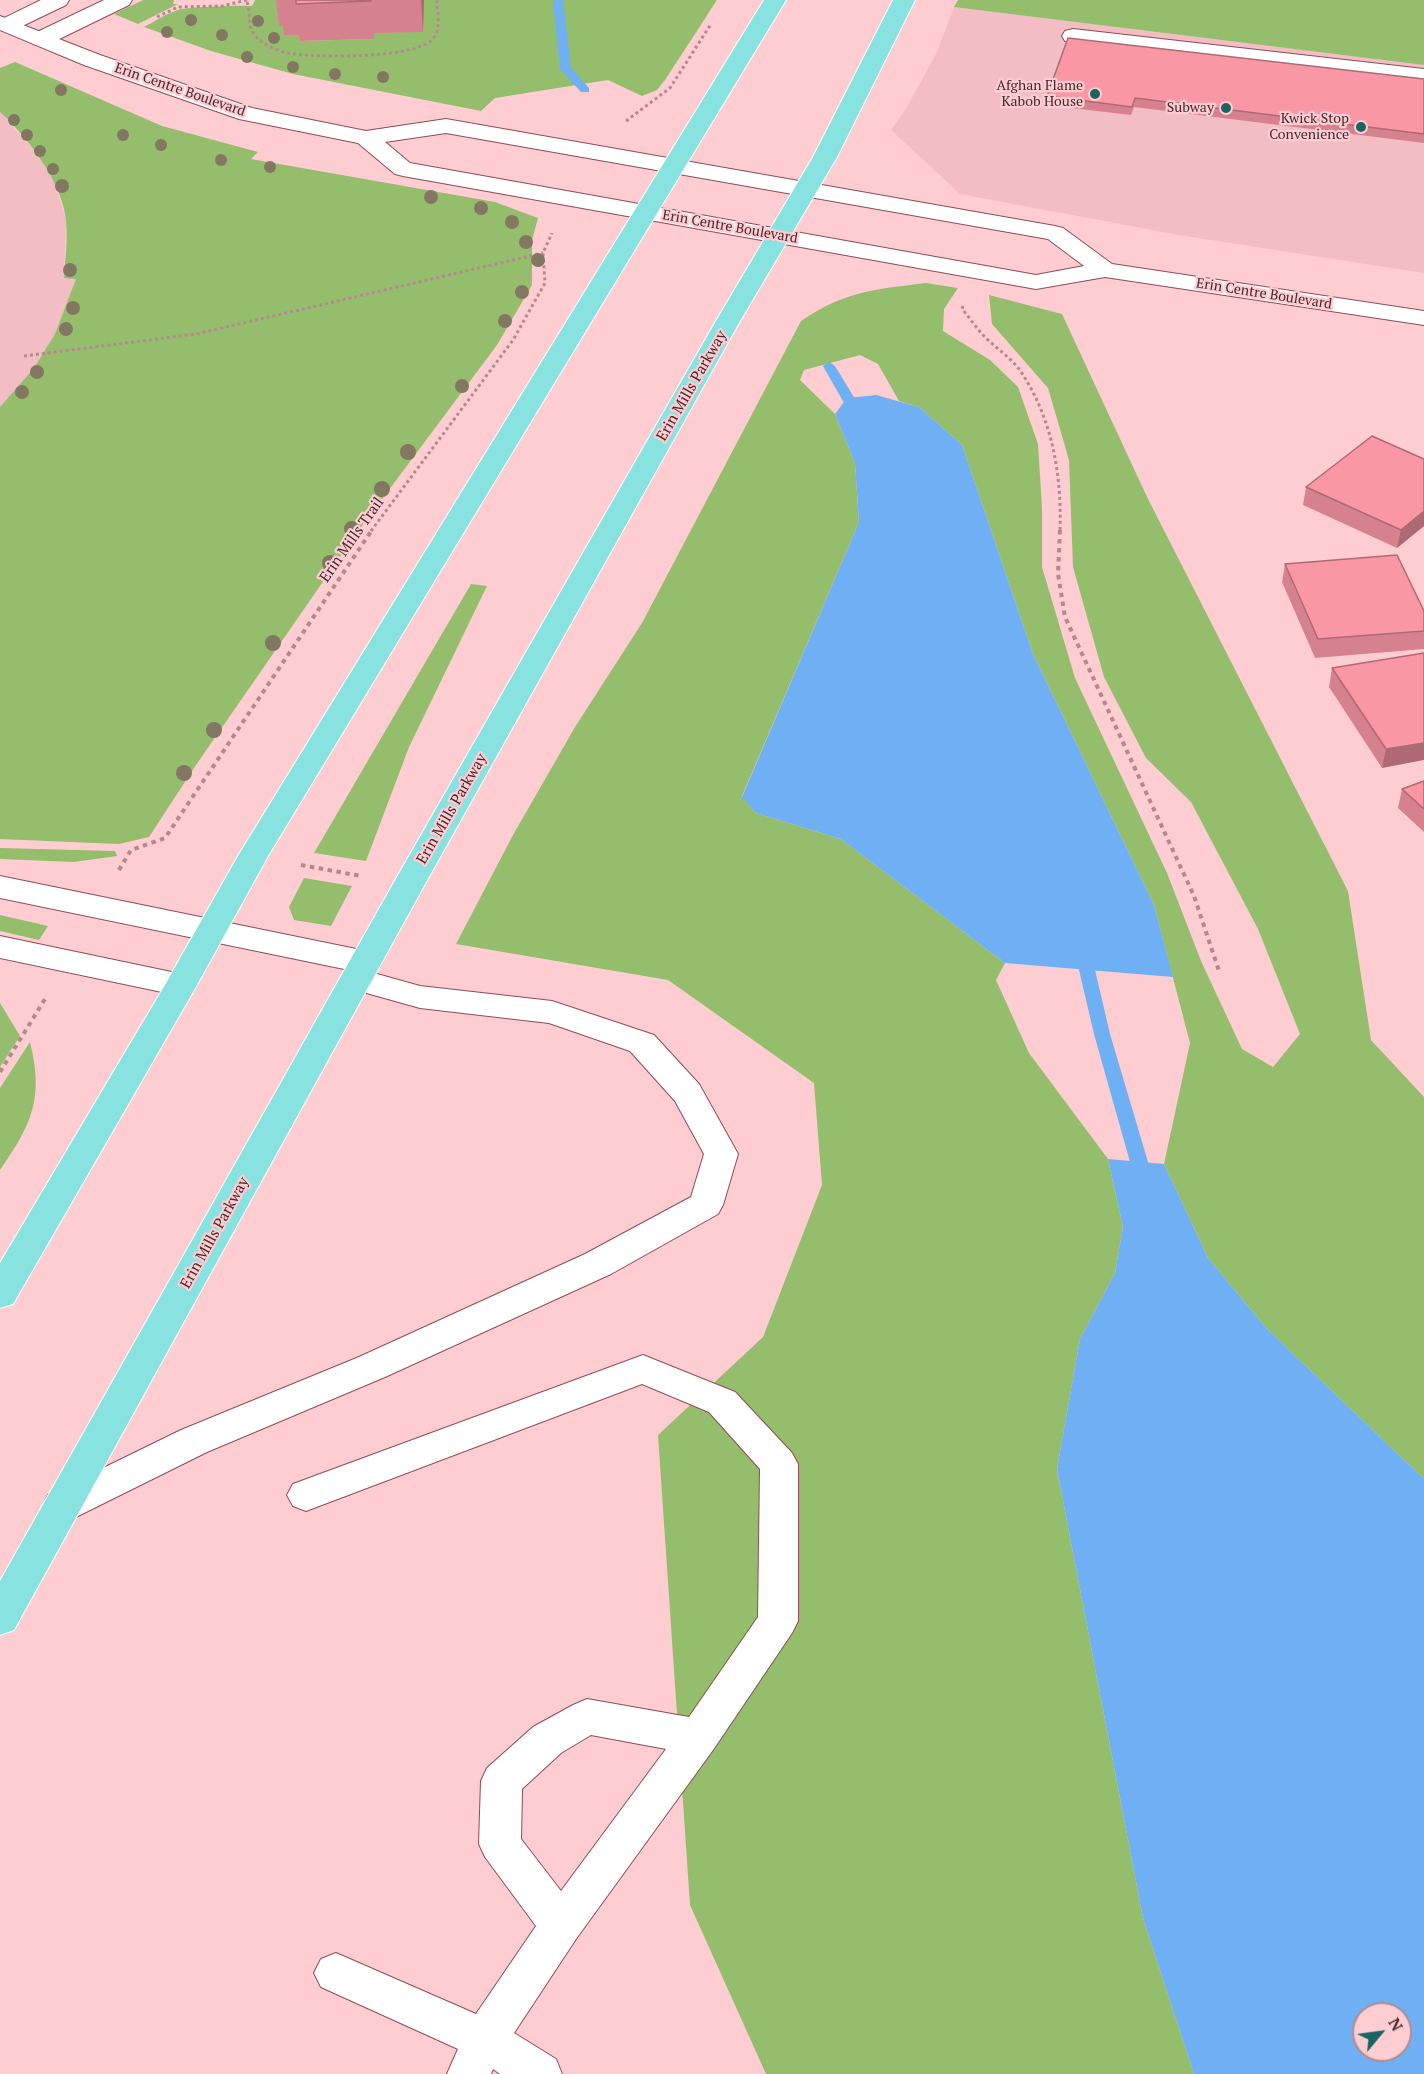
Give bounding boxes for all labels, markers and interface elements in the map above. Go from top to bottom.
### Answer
street label: Erin Centre Boulevard [112,60,248,120]
place label: Afghan Flame Kabob House [997,78,1083,110]
marker: Afghan Flame Kabob House [1088,87,1102,101]
place label: Subway [1167,100,1214,116]
marker: Subway [1219,101,1233,115]
place label: Kwick Stop Convenience [1269,111,1349,144]
marker: Kwick Stop Convenience [1354,120,1368,134]
street label: Erin Centre Boulevard [661,207,799,247]
street label: Erin Centre Boulevard [1195,275,1333,313]
street label: Erin Mills Parkway [653,328,731,444]
street label: Erin Mills Trail [316,494,388,586]
street label: Erin Mills Parkway [413,751,491,867]
street label: Erin Mills Parkway [177,1174,253,1292]
north arrow [1352,2002,1412,2062]
text: N [1383,2014,1409,2035]

